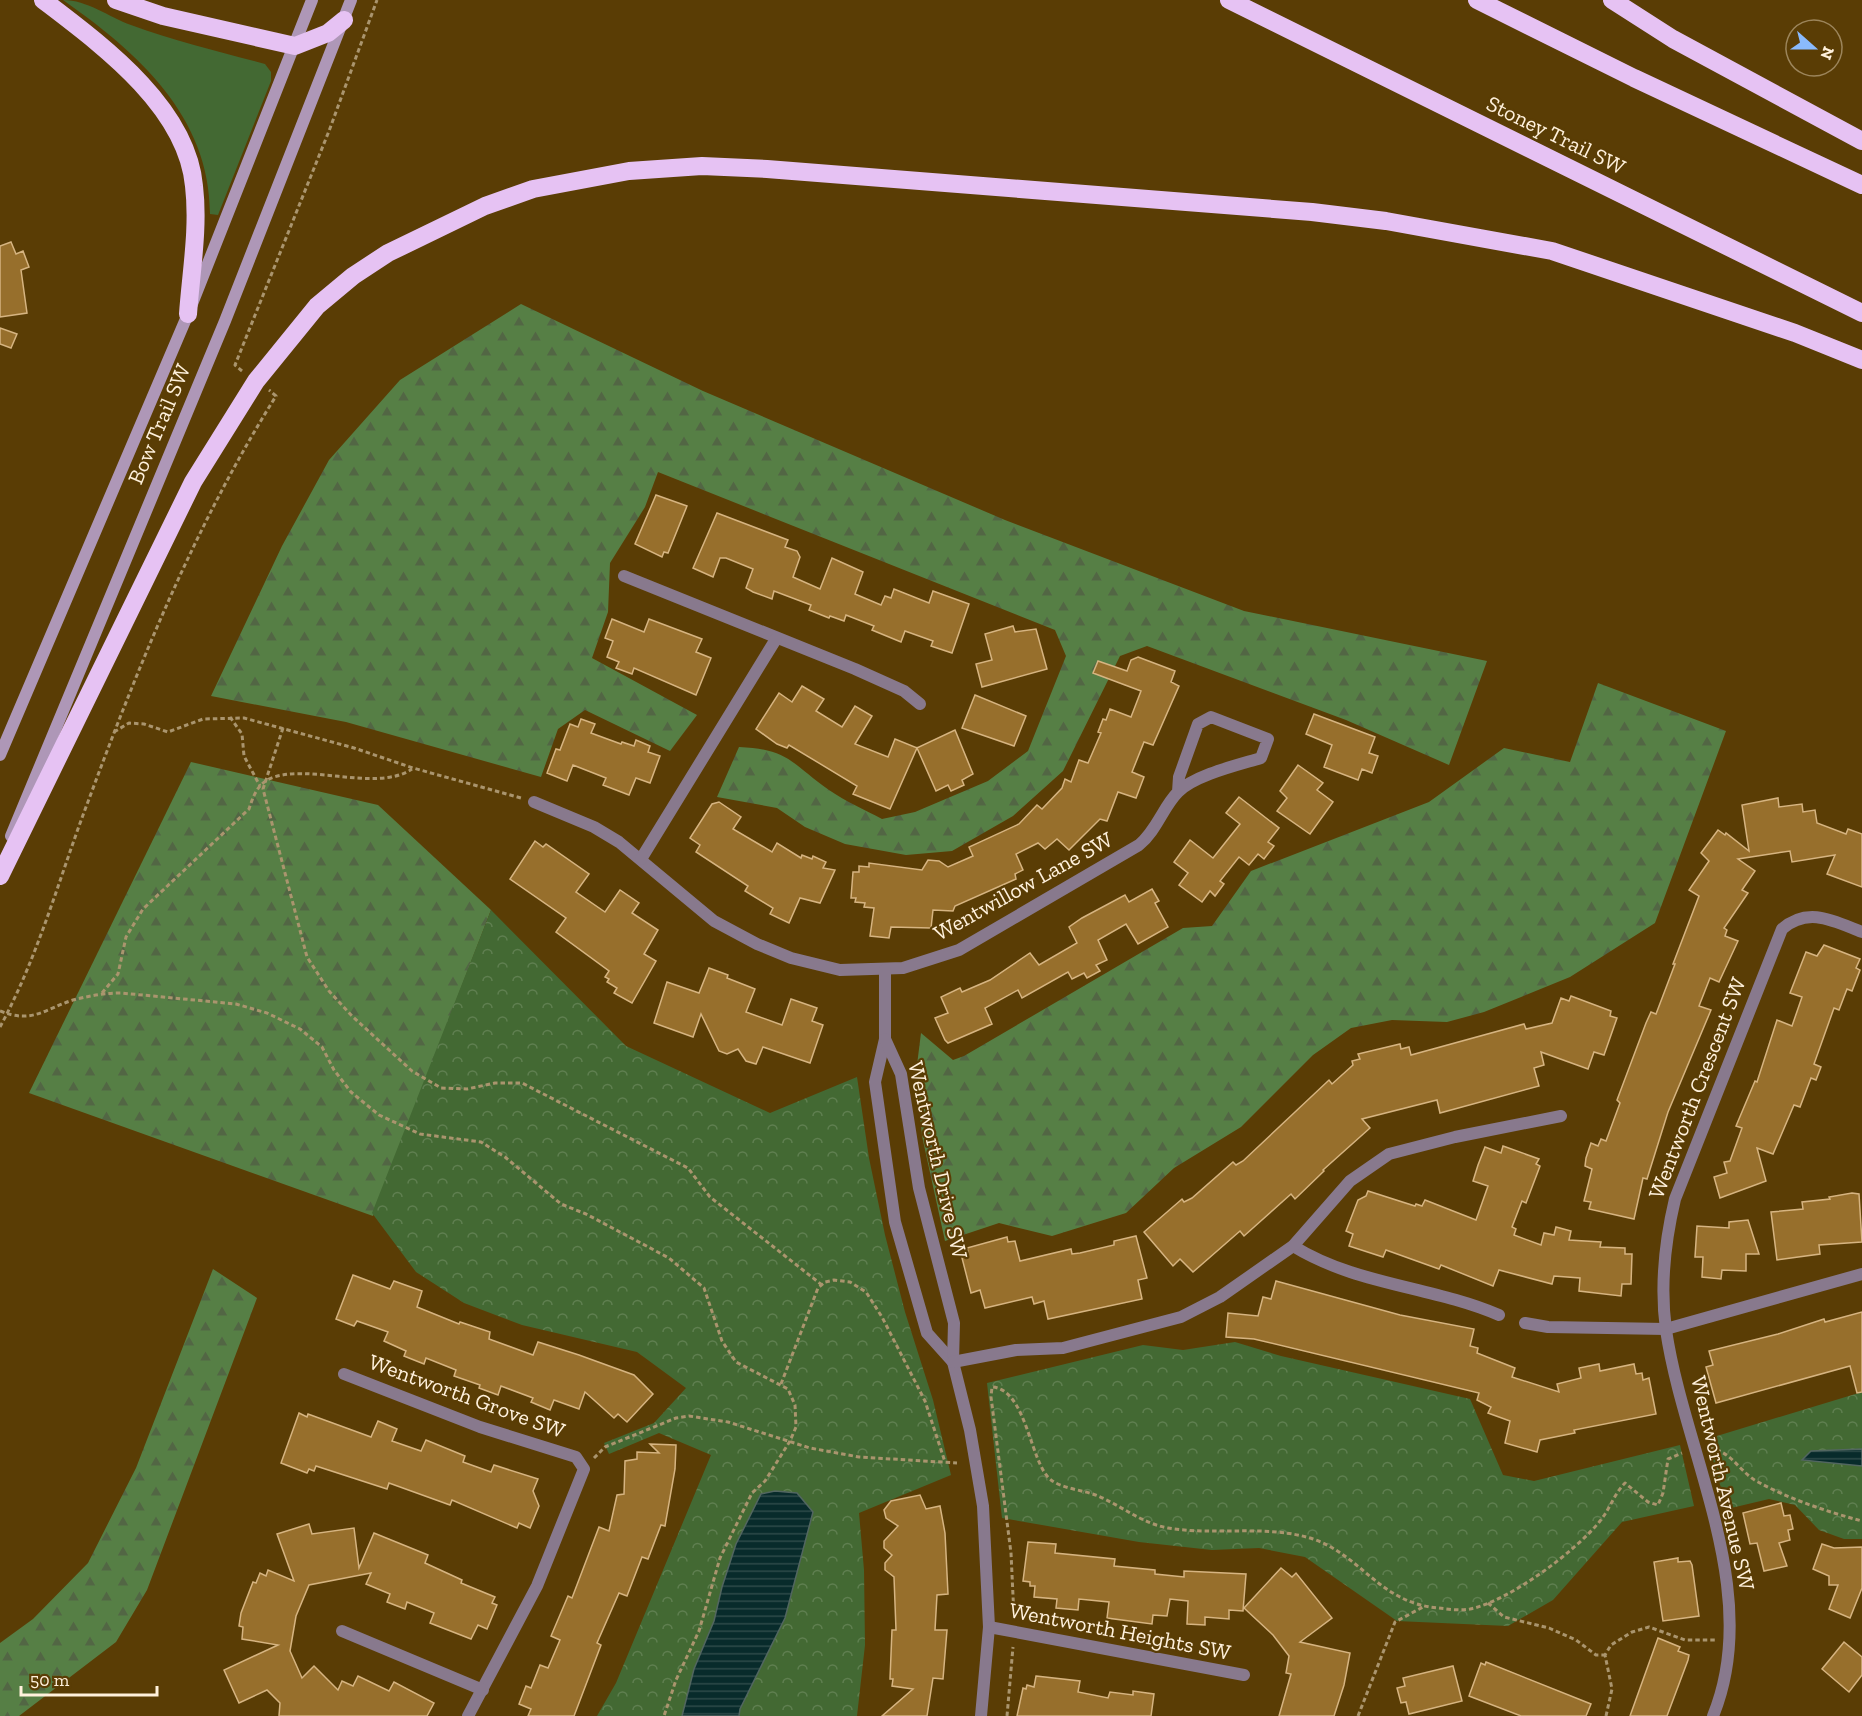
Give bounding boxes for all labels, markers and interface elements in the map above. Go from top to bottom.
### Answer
north arrow [1784,18,1844,78]
text: N [1816,44,1839,62]
street label: Stoney Trail SW [1482,90,1630,181]
street label: Bow Trail SW [122,360,197,488]
street label: Wentwillow Lane SW [929,825,1118,946]
street label: Wentworth Crescent SW [1642,973,1752,1202]
street label: Wentworth Drive SW [902,1059,974,1262]
street label: Wentworth Grove SW [365,1348,569,1444]
street label: Wentworth Avenue SW [1685,1373,1761,1593]
street label: Wentworth Heights SW [1007,1596,1233,1666]
scale bar [21,1659,158,1697]
text: 50 m [30,1669,70,1691]

